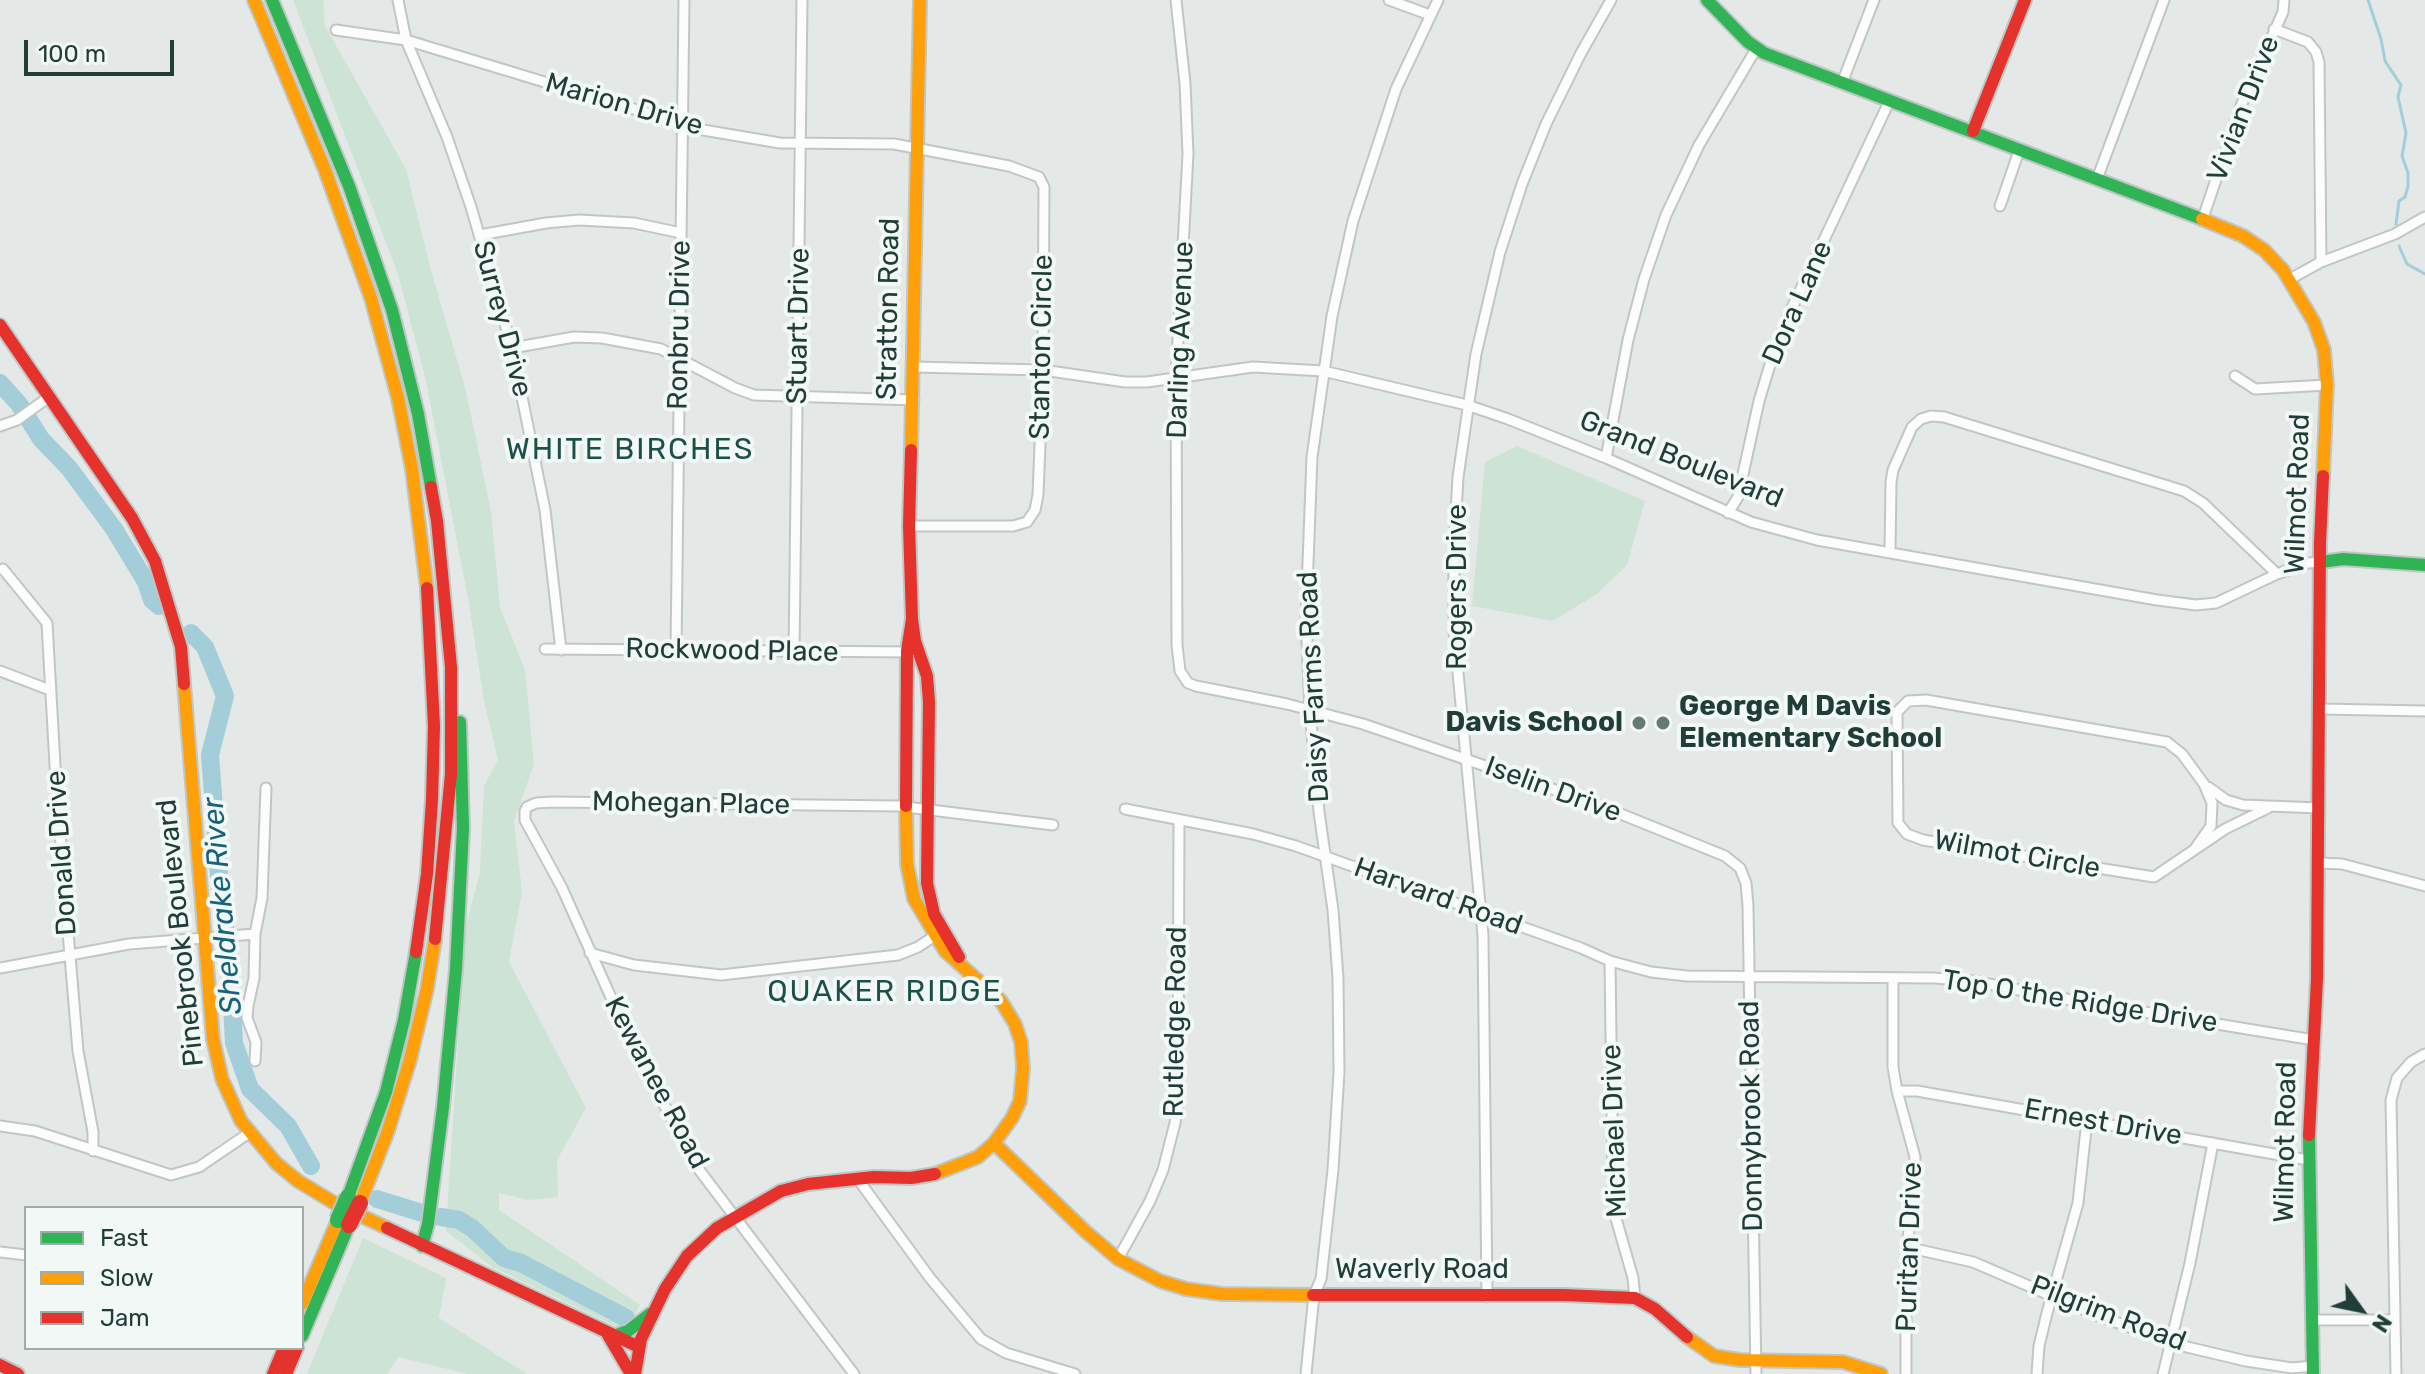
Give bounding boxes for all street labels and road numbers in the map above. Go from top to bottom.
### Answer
street label: Vivian Drive [2201,31,2287,187]
street label: Marion Drive [541,66,707,144]
street label: Stratton Road [871,218,907,400]
street label: Dora Lane [1756,236,1840,370]
street label: Surrey Drive [465,237,539,401]
street label: Ronbru Drive [662,240,698,410]
street label: Darling Avenue [1161,241,1201,439]
street label: Stuart Drive [781,247,817,405]
street label: Stanton Circle [1024,254,1060,440]
street label: Grand Boulevard [1574,404,1788,516]
street label: Wilmot Road [2278,413,2318,575]
street label: Rogers Drive [1441,504,1475,670]
street label: Daisy Farms Road [1291,570,1337,804]
street label: Rockwood Place [625,632,839,670]
street label: Iselin Drive [1480,750,1626,830]
street label: Donald Drive [39,769,85,937]
street label: Mohegan Place [592,785,790,823]
street label: Pinebrook Boulevard [150,798,212,1068]
street label: Wilmot Circle [1931,824,2103,886]
street label: Harvard Road [1349,851,1527,943]
street label: Rutledge Road [1158,926,1194,1118]
street label: Top O the Ridge Drive [1940,964,2220,1040]
street label: Kewanee Road [596,991,716,1175]
street label: Donnybrook Road [1733,1000,1771,1232]
street label: Michael Drive [1595,1044,1635,1218]
street label: Wilmot Road [2268,1061,2304,1223]
street label: Ernest Drive [2021,1093,2185,1153]
street label: Puritan Drive [1890,1162,1930,1332]
street label: Waverly Road [1335,1253,1509,1287]
street label: Pilgrim Road [2026,1269,2190,1359]

